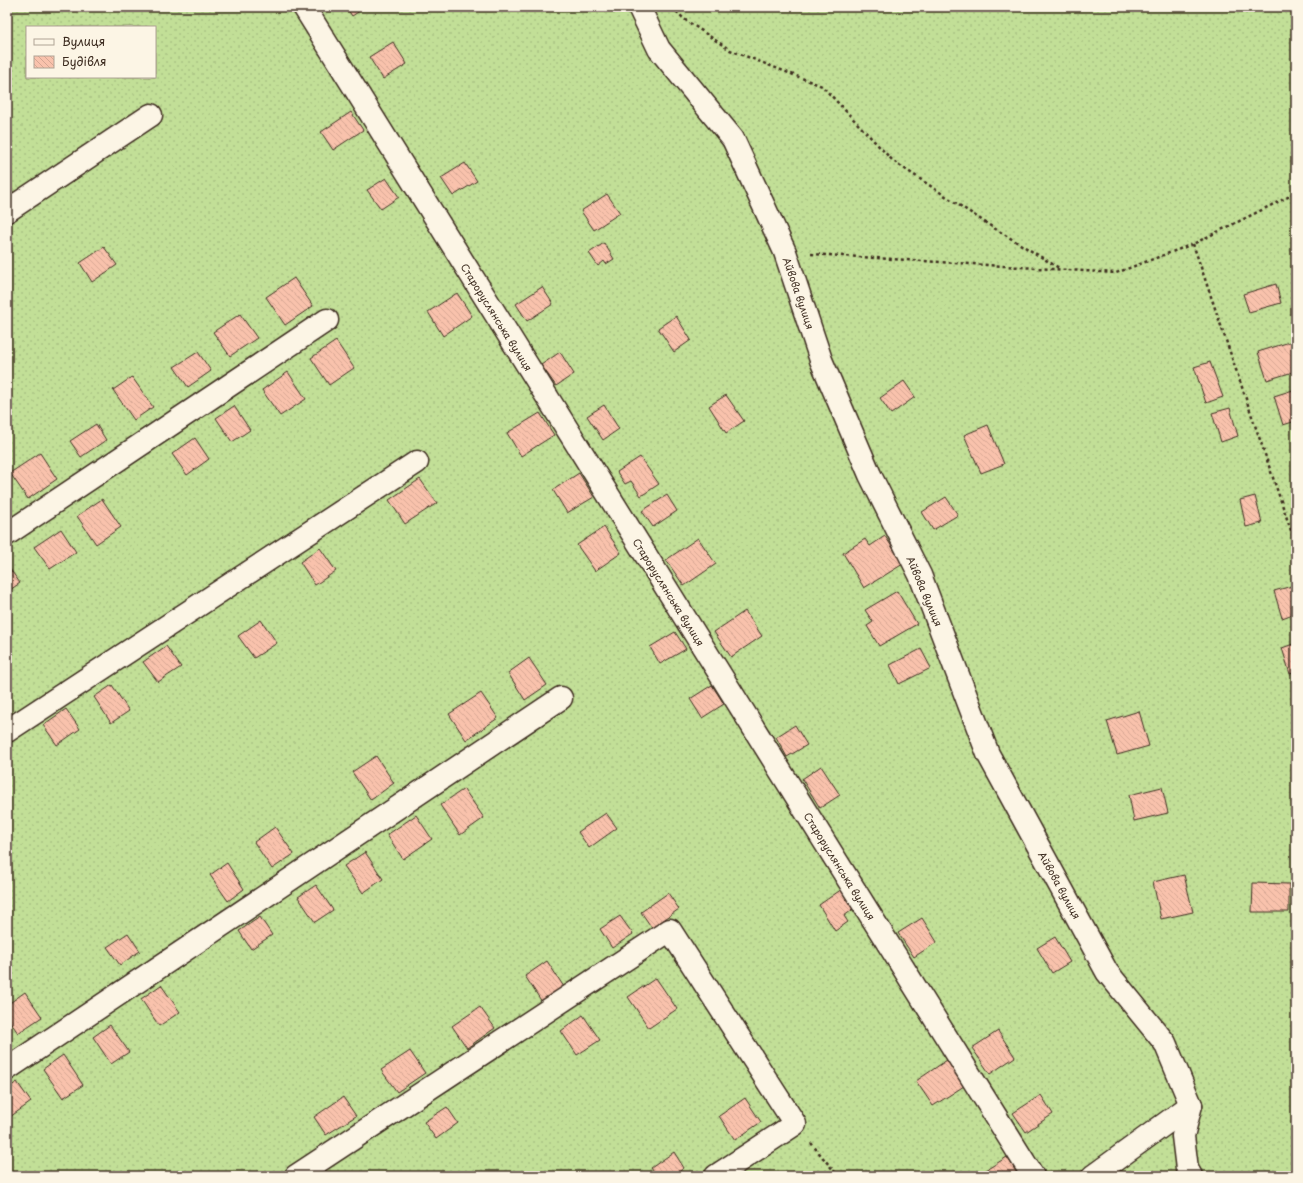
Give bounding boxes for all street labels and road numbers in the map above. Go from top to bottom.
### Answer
street label: Айвова вулиця [780,255,818,331]
street label: Староруслянська вулиця [457,260,536,374]
street label: Староруслянська вулиця [629,535,708,649]
street label: Айвова вулиця [903,553,947,629]
street label: Староруслянська вулиця [800,809,879,923]
street label: Айвова вулиця [1035,849,1085,921]

